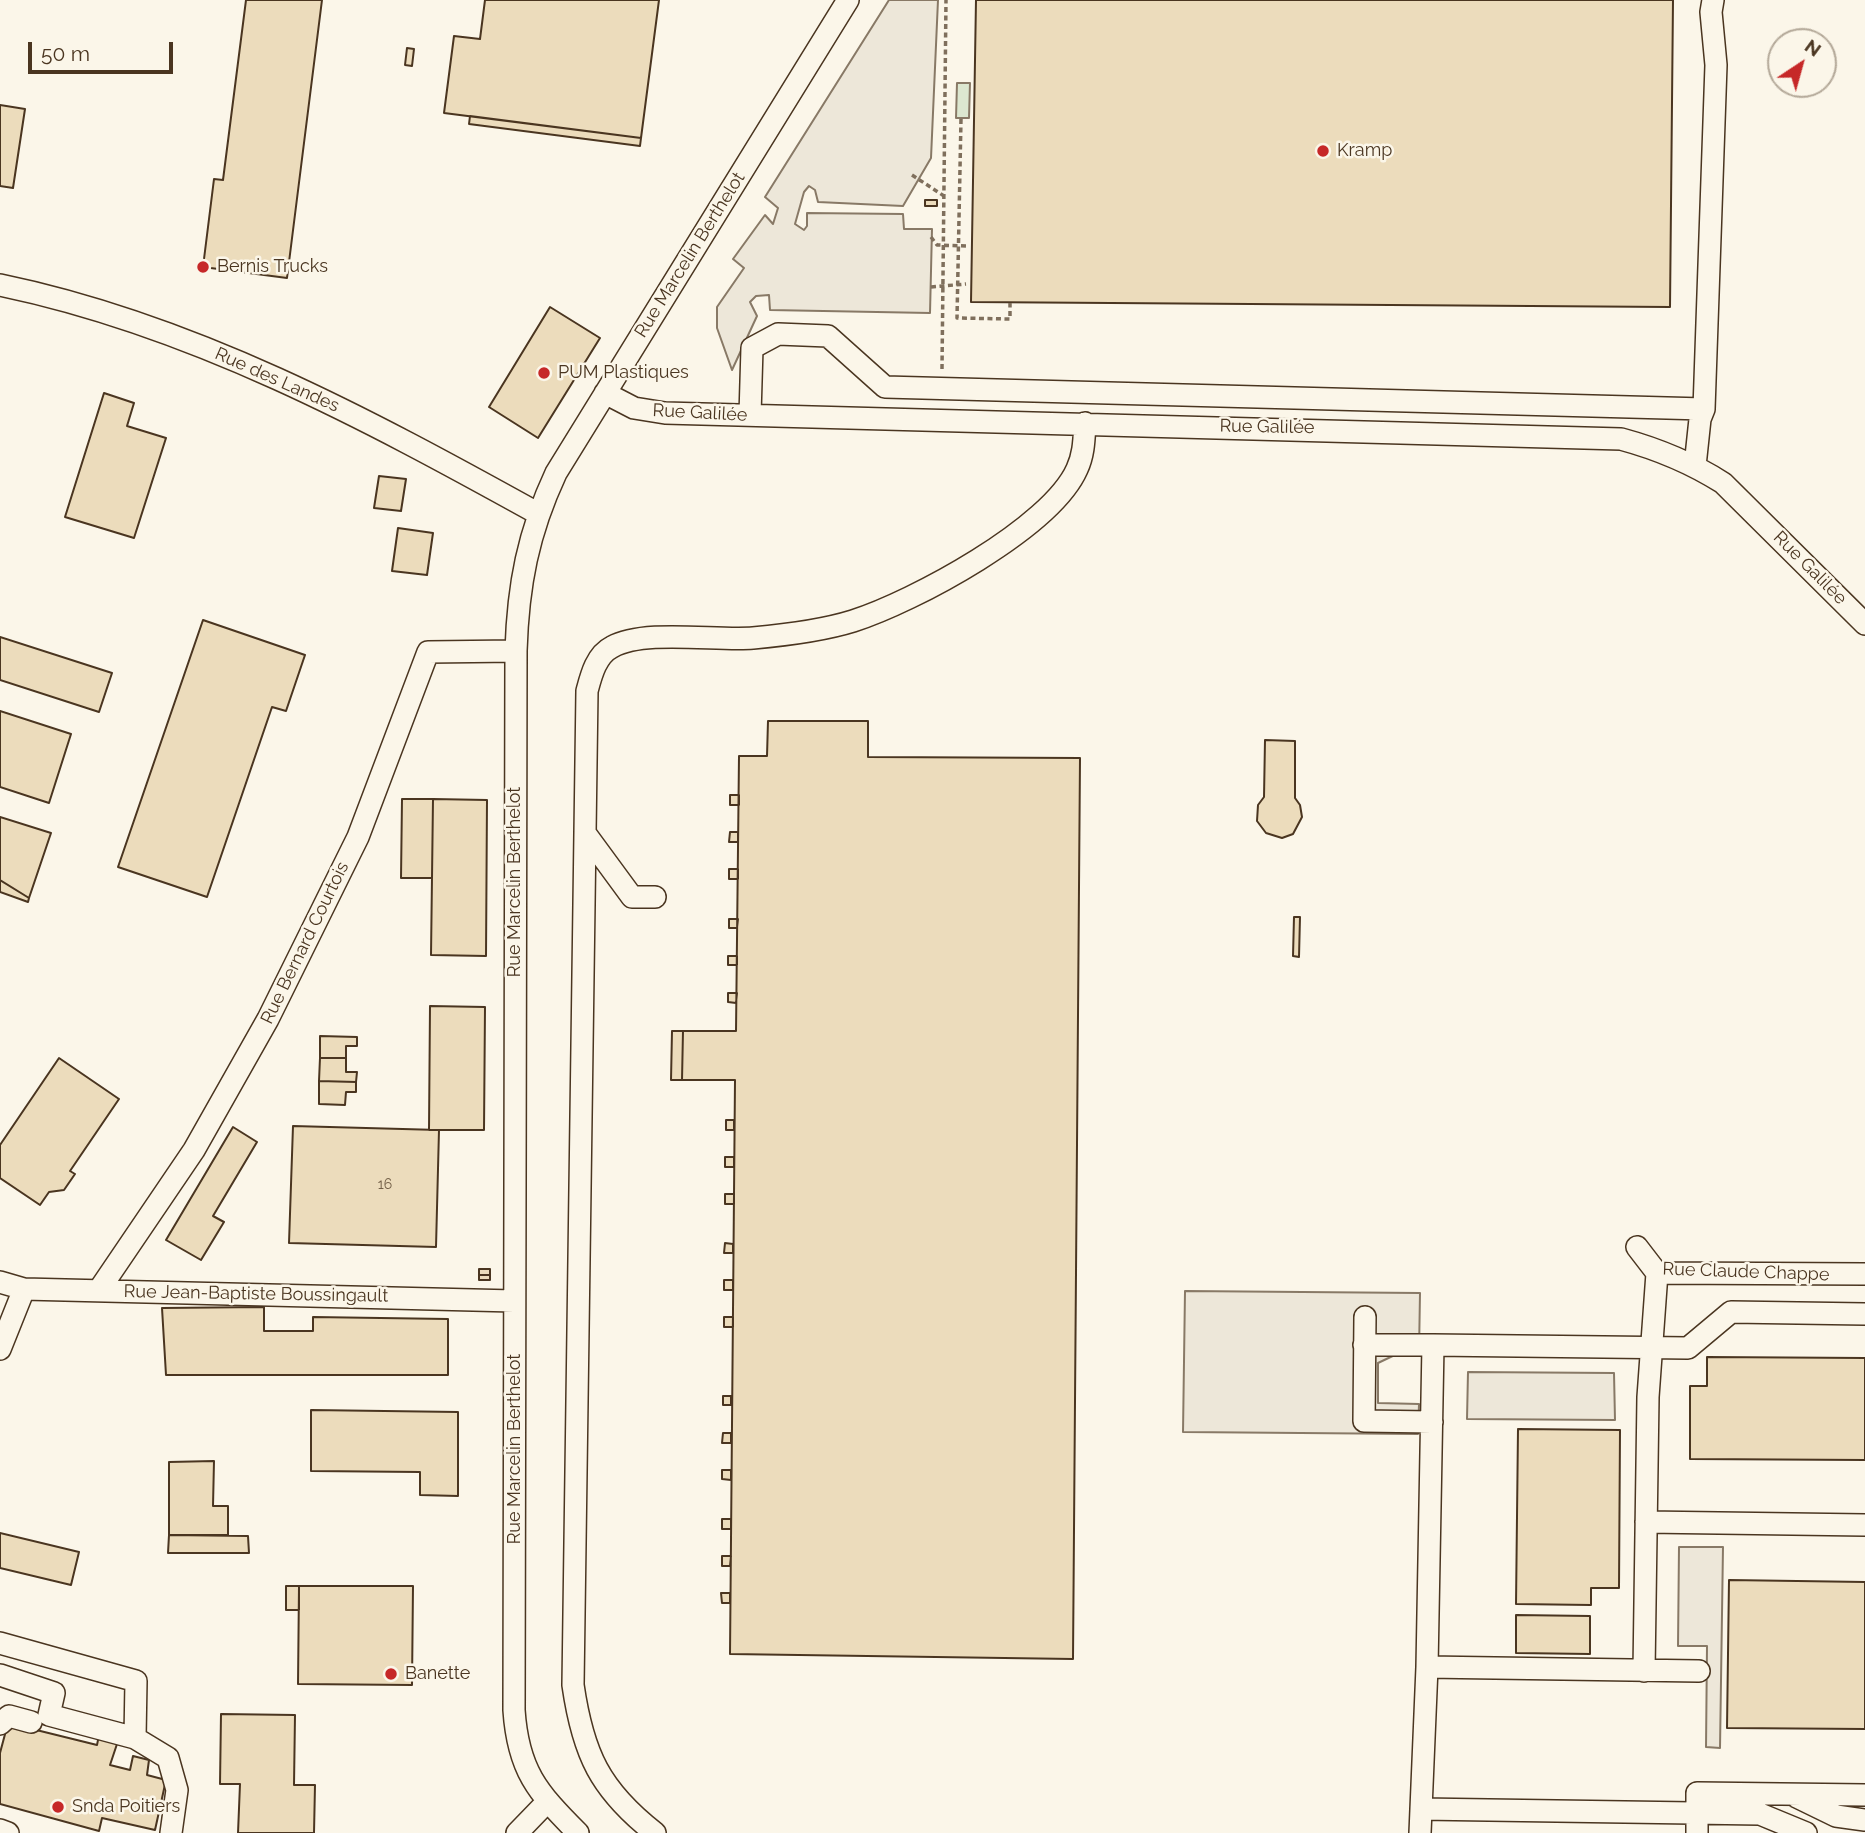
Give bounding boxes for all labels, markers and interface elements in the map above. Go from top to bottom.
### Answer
scale bar [32,28,177,72]
north arrow [1767,28,1837,98]
text: N [1801,34,1825,61]
text: 50 m [41,41,90,66]
place label: Kramp [1337,140,1392,162]
marker: Kramp [1315,143,1331,159]
street label: Rue Marcelin Berthelot [630,168,750,342]
place label: Bernis Trucks [217,256,328,278]
marker: Bernis Trucks [195,259,211,275]
street label: Rue des Landes [212,343,342,417]
place label: PUM Plastiques [558,362,689,384]
marker: PUM Plastiques [536,365,552,381]
street label: Rue Galilée [652,400,748,426]
street label: Rue Galilée [1219,415,1315,439]
street label: Rue Galilée [1769,527,1851,609]
street label: Rue Marcelin Berthelot [504,787,526,977]
street label: Rue Bernard Courtois [256,858,354,1028]
house number: 16 [378,1177,392,1193]
street label: Rue Claude Chappe [1662,1258,1830,1286]
street label: Rue Jean-Baptiste Boussingault [124,1281,388,1307]
street label: Rue Marcelin Berthelot [504,1354,526,1544]
place label: Banette [405,1663,470,1685]
marker: Banette [383,1666,399,1682]
place label: Snda Poitiers [72,1796,180,1818]
marker: Snda Poitiers [50,1799,66,1815]

